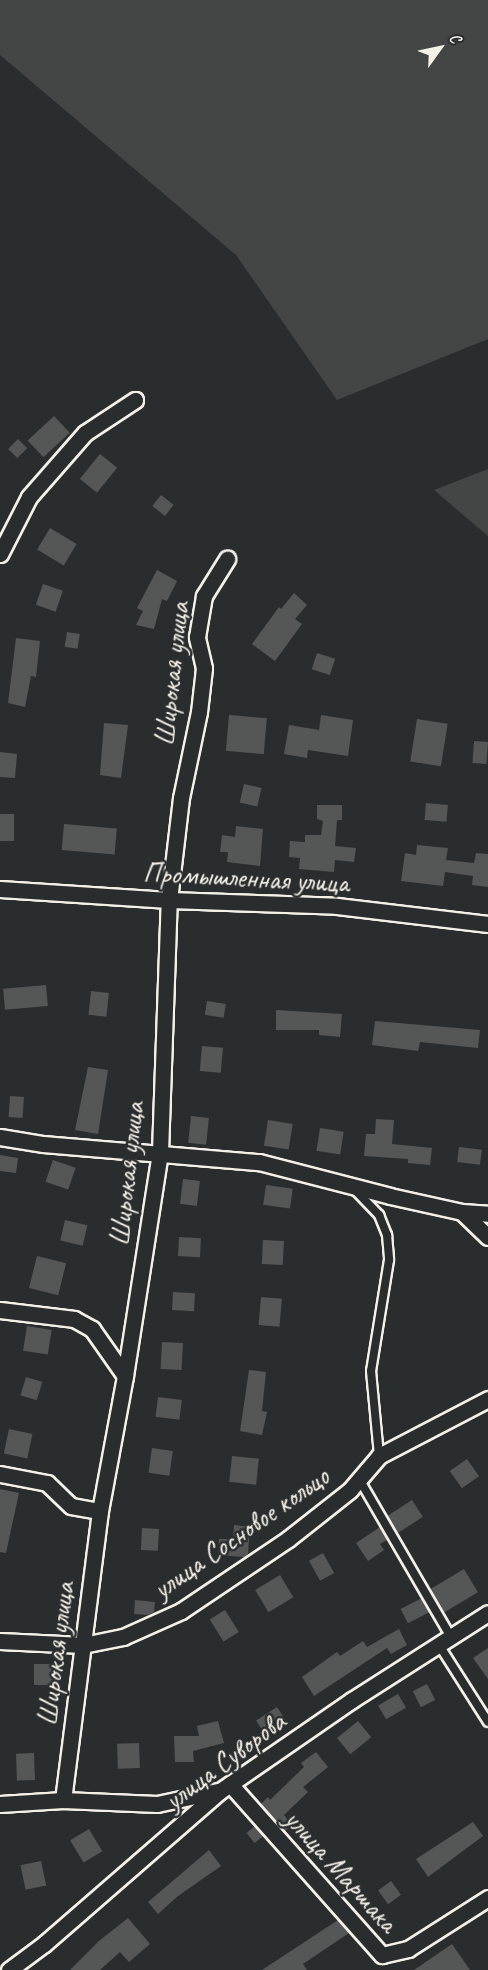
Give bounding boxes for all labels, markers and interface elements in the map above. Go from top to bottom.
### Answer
north arrow [410,18,470,78]
text: С [445,29,466,47]
street label: Широкая улица [148,600,196,748]
street label: Промышленная улица [142,856,350,900]
street label: Широкая улица [103,1100,151,1248]
street label: улица Сосновое кольцо [147,1460,335,1606]
street label: Широкая улица [30,1580,82,1728]
street label: улица Суворова [158,1704,292,1818]
street label: улица Маршака [278,1803,404,1939]

